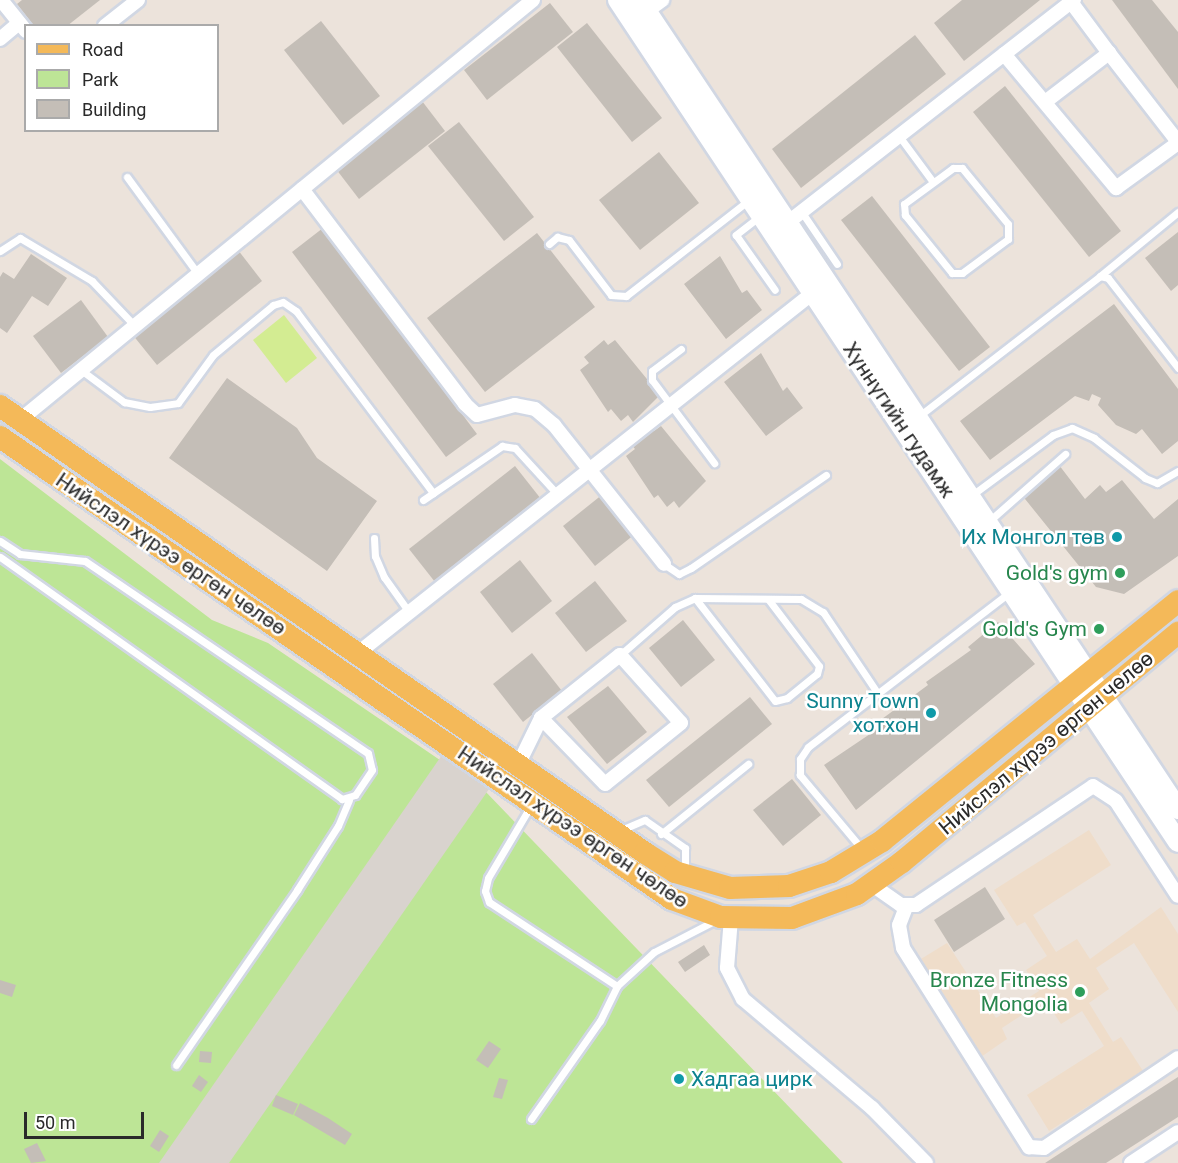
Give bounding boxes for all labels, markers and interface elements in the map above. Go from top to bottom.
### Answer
legend [24,24,219,132]
text: Road [82,39,123,60]
text: Park [82,69,118,90]
text: Building [82,99,146,120]
street label: Хүннүгийн гудамж [838,337,960,503]
street label: Нийслэл хүрээ өргөн чөлөө [51,467,291,641]
place label: Их Монгол төв [961,524,1105,550]
marker: Их Монгол төв [1110,530,1124,544]
place label: Gold's gym [1006,560,1108,586]
marker: Gold's gym [1113,566,1127,580]
place label: Gold's Gym [982,616,1087,642]
marker: Gold's Gym [1092,622,1106,636]
street label: Нийслэл хүрээ өргөн чөлөө [934,646,1158,840]
place label: Sunny Town хотхон [806,688,919,738]
marker: Sunny Town хотхон [924,706,938,720]
street label: Нийслэл хүрээ өргөн чөлөө [453,740,693,914]
place label: Bronze Fitness Mongolia [930,967,1068,1017]
marker: Bronze Fitness Mongolia [1073,985,1087,999]
place label: Хадгаа цирк [691,1066,813,1092]
marker: Хадгаа цирк [672,1072,686,1086]
scale bar [27,1100,147,1138]
text: 50 m [35,1112,75,1133]

